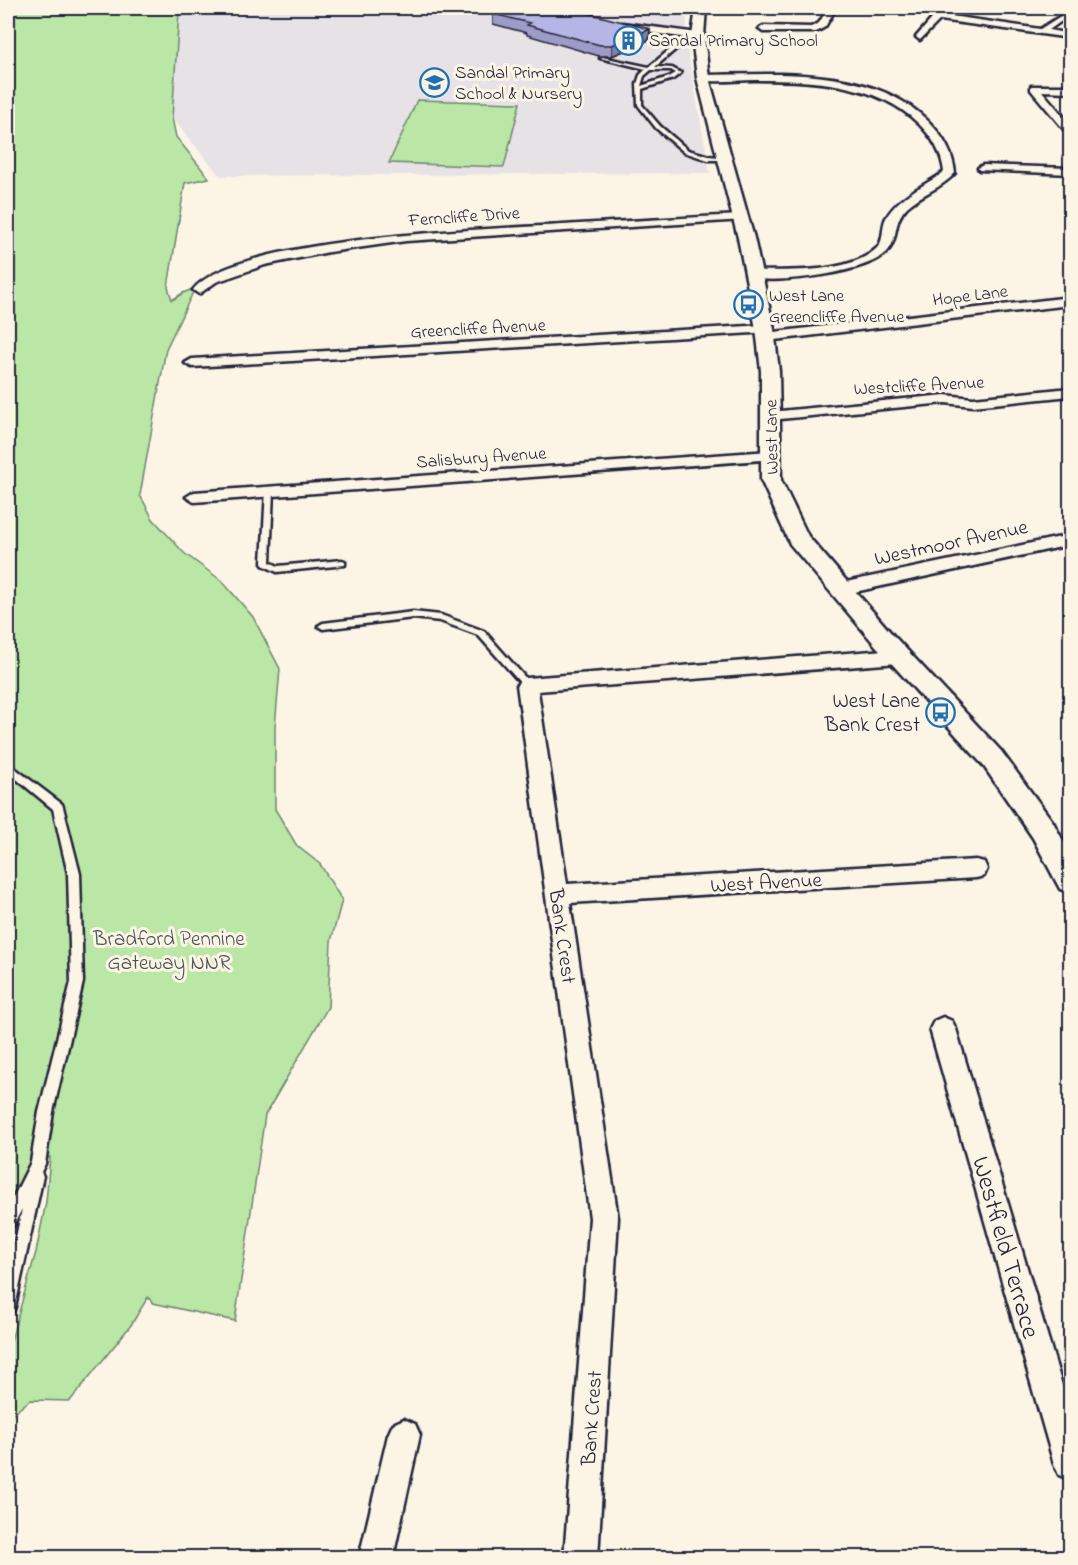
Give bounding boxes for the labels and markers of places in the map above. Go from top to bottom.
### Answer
building icon: Sandal Primary School [612,24,644,56]
place label: Sandal Primary School [649,29,818,55]
place label: Sandal Primary School & Nursery [455,61,582,108]
school or university icon: Sandal Primary School & Nursery [418,66,450,98]
place label: West Lane Greencliffe Avenue [769,284,905,331]
bus stop icon: West Lane Greencliffe Avenue [732,289,764,321]
place label: West Lane Bank Crest [824,687,921,741]
bus stop icon: West Lane Bank Crest [925,696,957,728]

